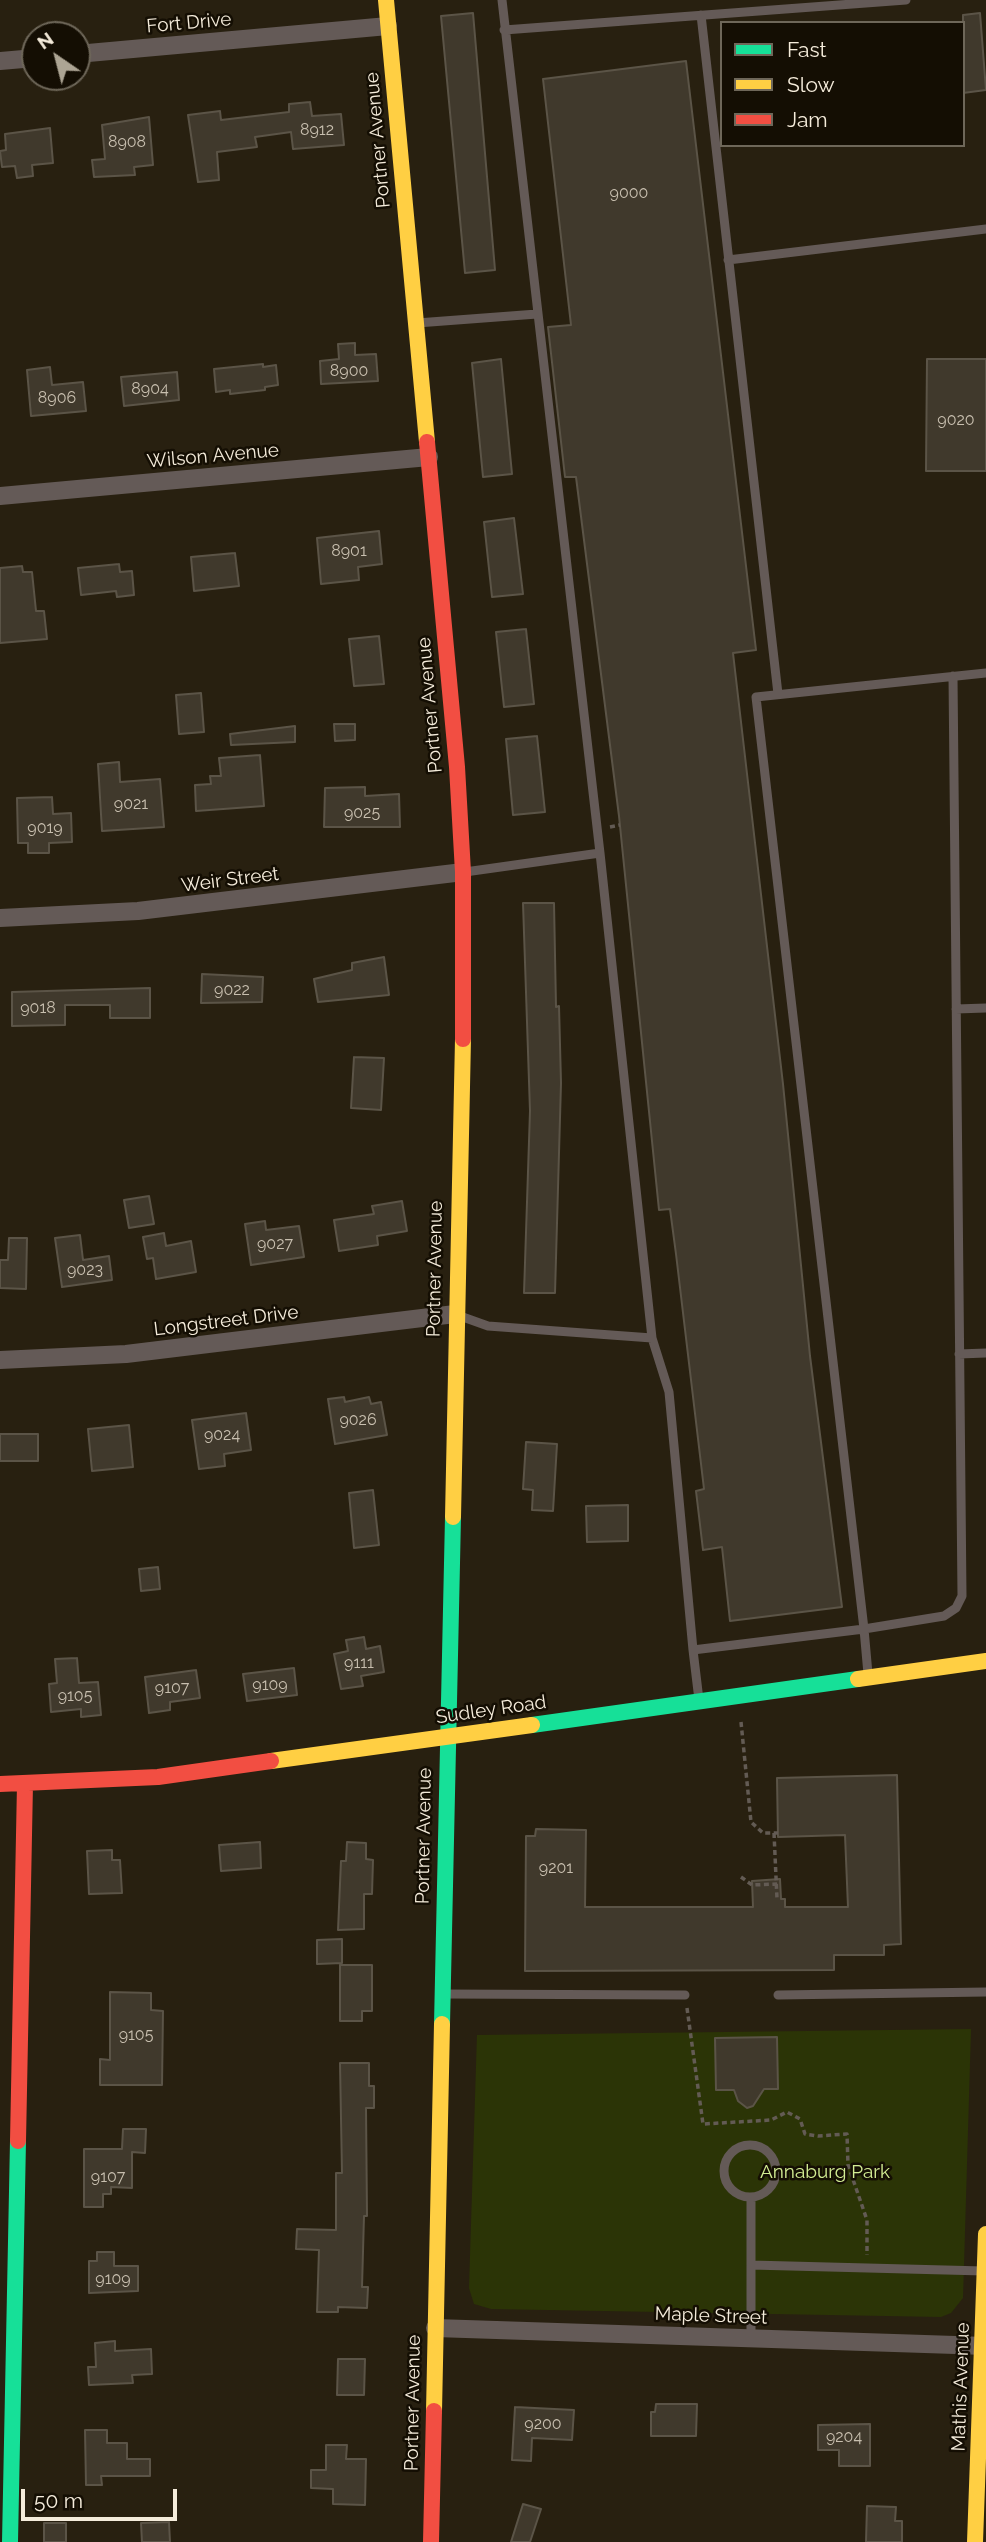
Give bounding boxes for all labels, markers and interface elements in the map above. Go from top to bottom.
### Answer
street label: Fort Drive [146,8,232,38]
north arrow [21,21,91,91]
legend [720,21,965,147]
text: N [33,27,57,54]
text: Fast [787,37,827,62]
street label: Portner Avenue [361,71,395,209]
text: Slow [787,72,835,97]
text: Jam [787,107,828,132]
house number: 8912 [300,120,334,140]
house number: 8908 [108,132,146,152]
house number: 9000 [610,183,648,203]
house number: 8900 [330,361,368,381]
house number: 8904 [131,379,169,399]
house number: 8906 [38,388,76,408]
house number: 9020 [937,410,975,430]
street label: Wilson Avenue [146,439,280,473]
house number: 8901 [331,541,367,561]
street label: Portner Avenue [413,636,447,774]
house number: 9021 [114,794,148,814]
house number: 9025 [344,803,380,823]
house number: 9019 [27,818,63,838]
street label: Weir Street [180,863,280,897]
house number: 9022 [214,980,250,1000]
house number: 9018 [20,998,56,1018]
street label: Portner Avenue [422,1201,448,1337]
house number: 9027 [257,1234,293,1254]
house number: 9023 [67,1260,103,1280]
street label: Longstreet Drive [152,1301,300,1341]
house number: 9026 [339,1410,377,1430]
house number: 9024 [204,1425,240,1445]
house number: 9111 [344,1653,374,1673]
house number: 9109 [252,1675,288,1695]
house number: 9107 [155,1678,189,1698]
house number: 9105 [58,1686,92,1706]
street label: Sudley Road [434,1691,548,1729]
street label: Portner Avenue [411,1768,437,1904]
house number: 9201 [539,1858,573,1878]
house number: 9105 [119,2025,153,2045]
park label: Annaburg Park [760,2161,890,2183]
house number: 9107 [91,2167,125,2187]
house number: 9109 [95,2269,131,2289]
street label: Maple Street [654,2303,768,2329]
street label: Mathis Avenue [947,2322,975,2452]
street label: Portner Avenue [400,2335,426,2471]
house number: 9200 [524,2414,562,2434]
house number: 9204 [826,2427,862,2447]
scale bar [24,2476,180,2520]
text: 50 m [34,2488,83,2513]

